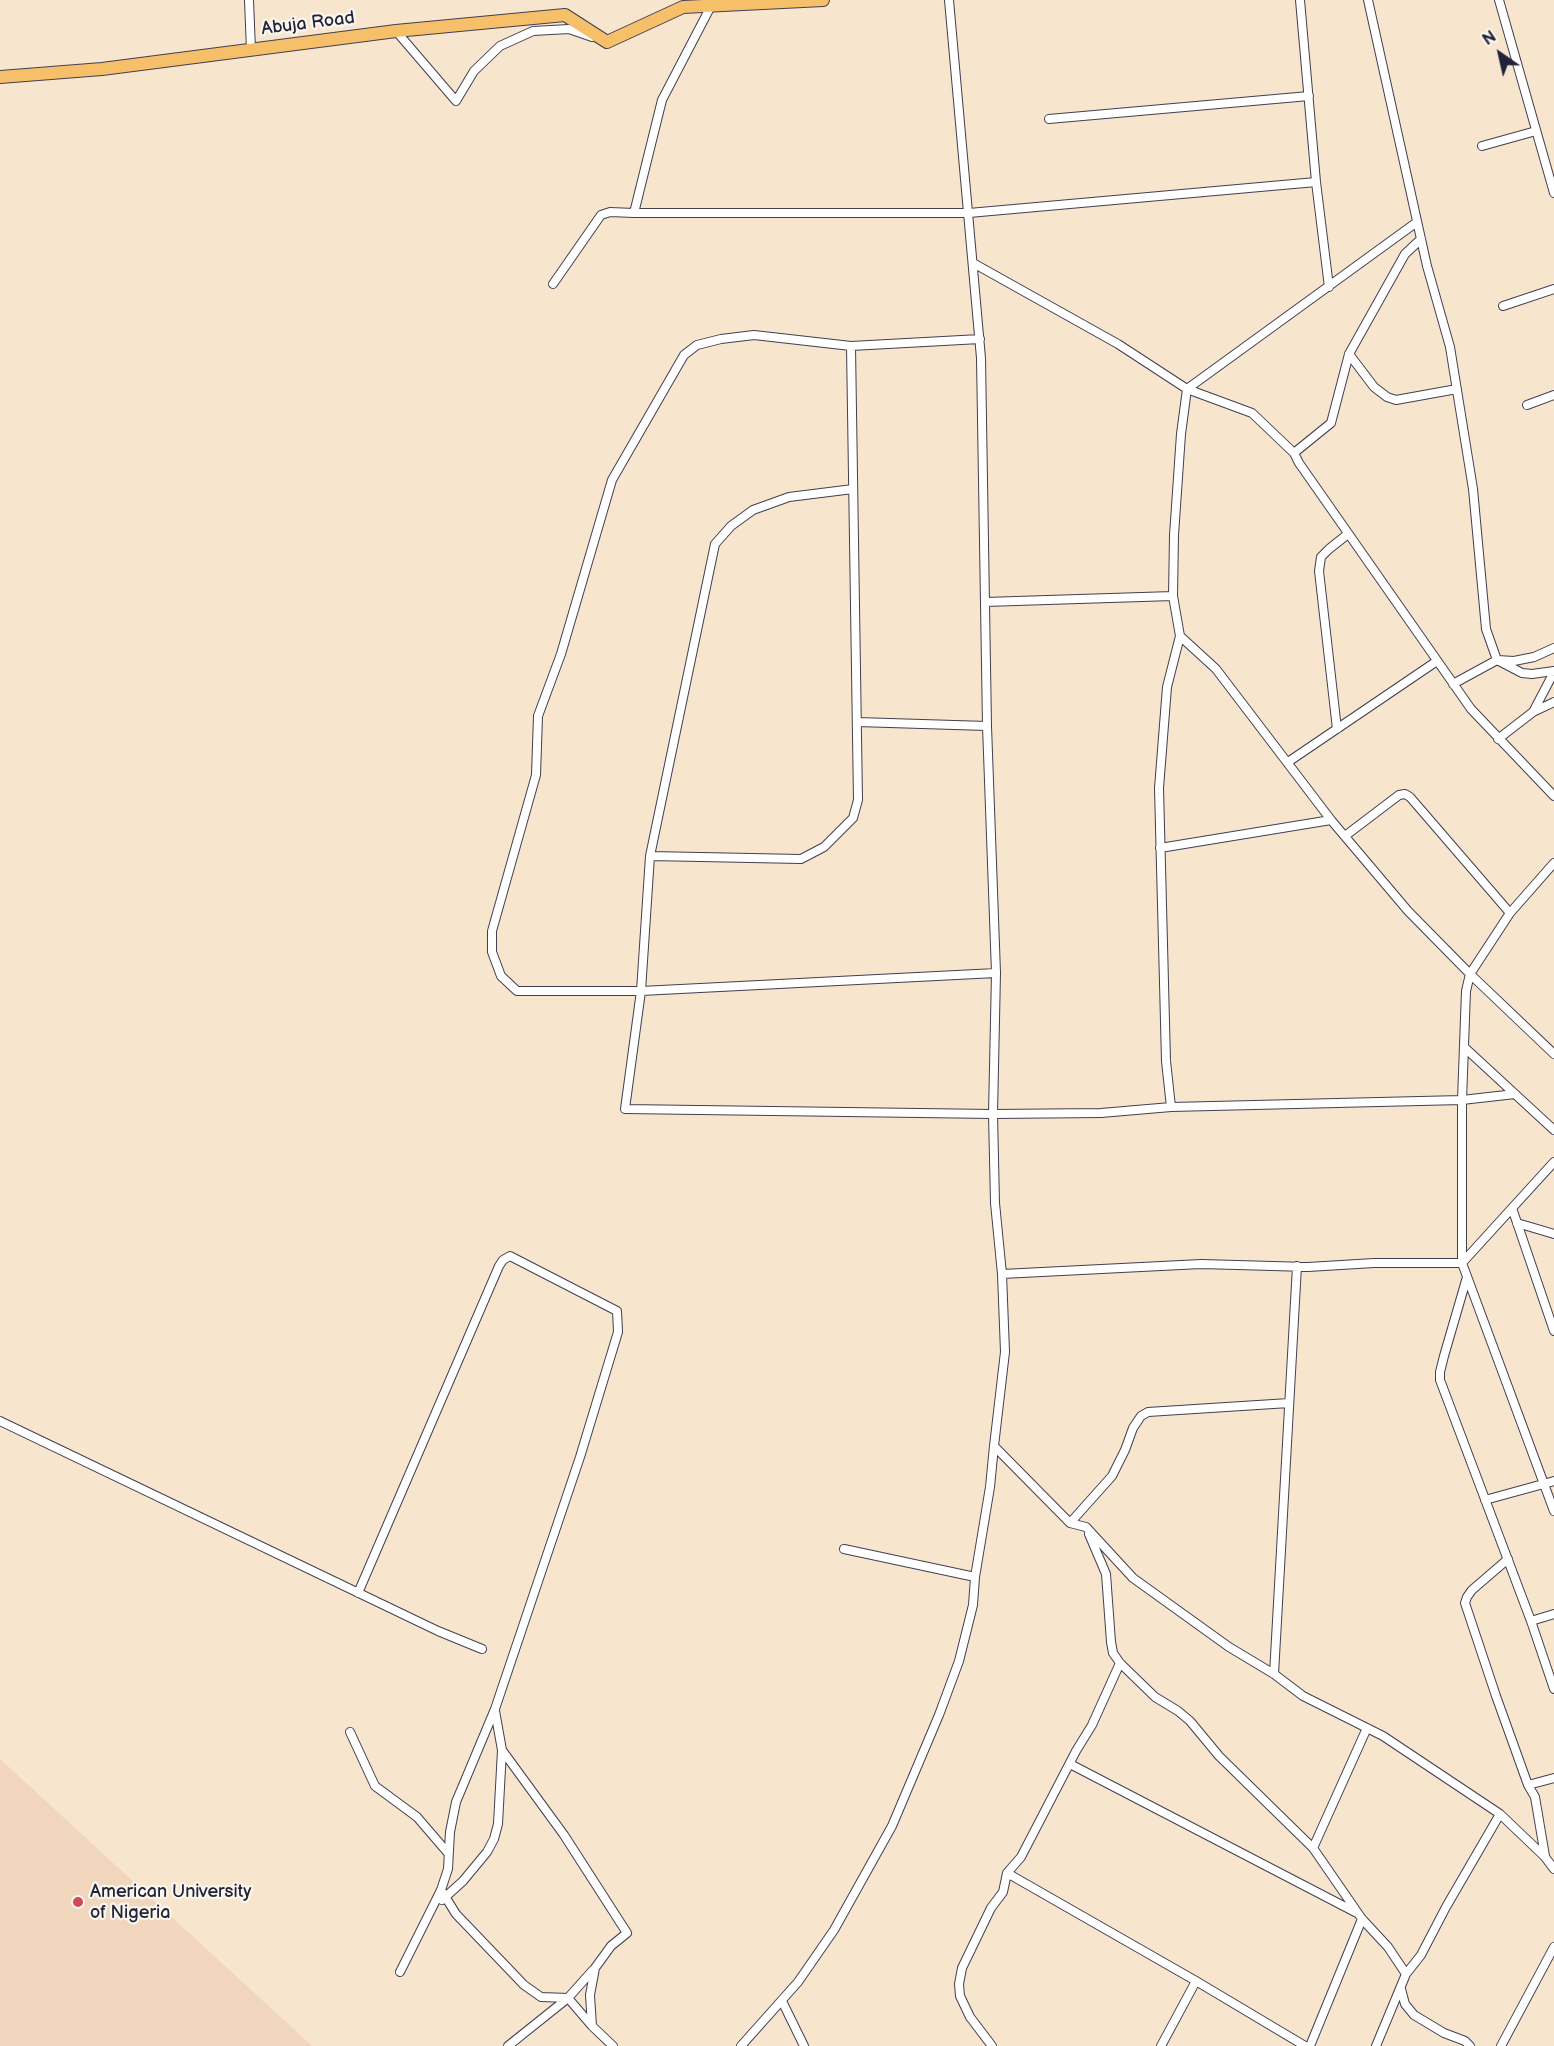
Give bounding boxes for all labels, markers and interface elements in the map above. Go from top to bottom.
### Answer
street label: Abuja Road [260,8,356,40]
north arrow [1470,24,1530,84]
text: N [1479,27,1500,50]
place label: American University of Nigeria [90,1881,251,1924]
marker: American University of Nigeria [71,1895,85,1909]

